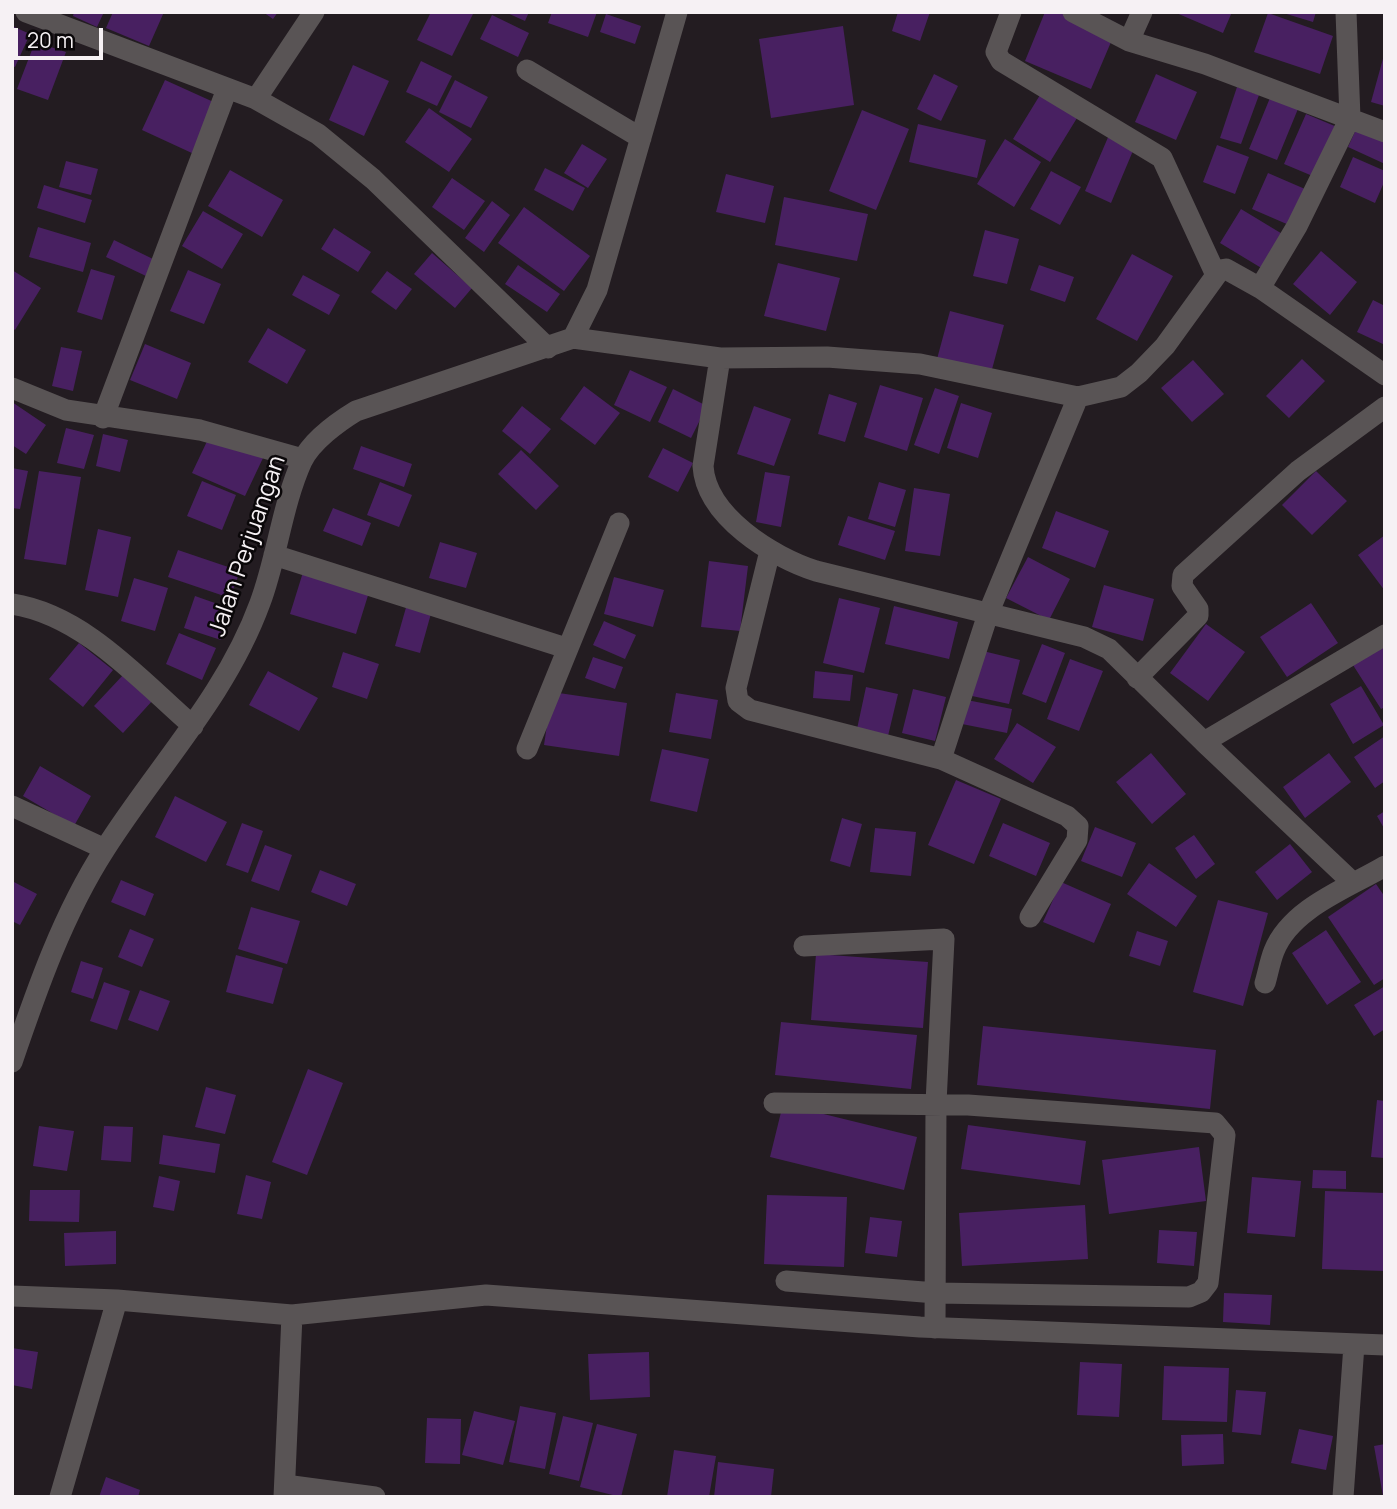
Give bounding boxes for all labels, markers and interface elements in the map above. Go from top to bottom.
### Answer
scale bar [18,14,107,58]
text: 20 m [27,26,74,54]
street label: Jalan Perjuangan [204,452,292,640]

